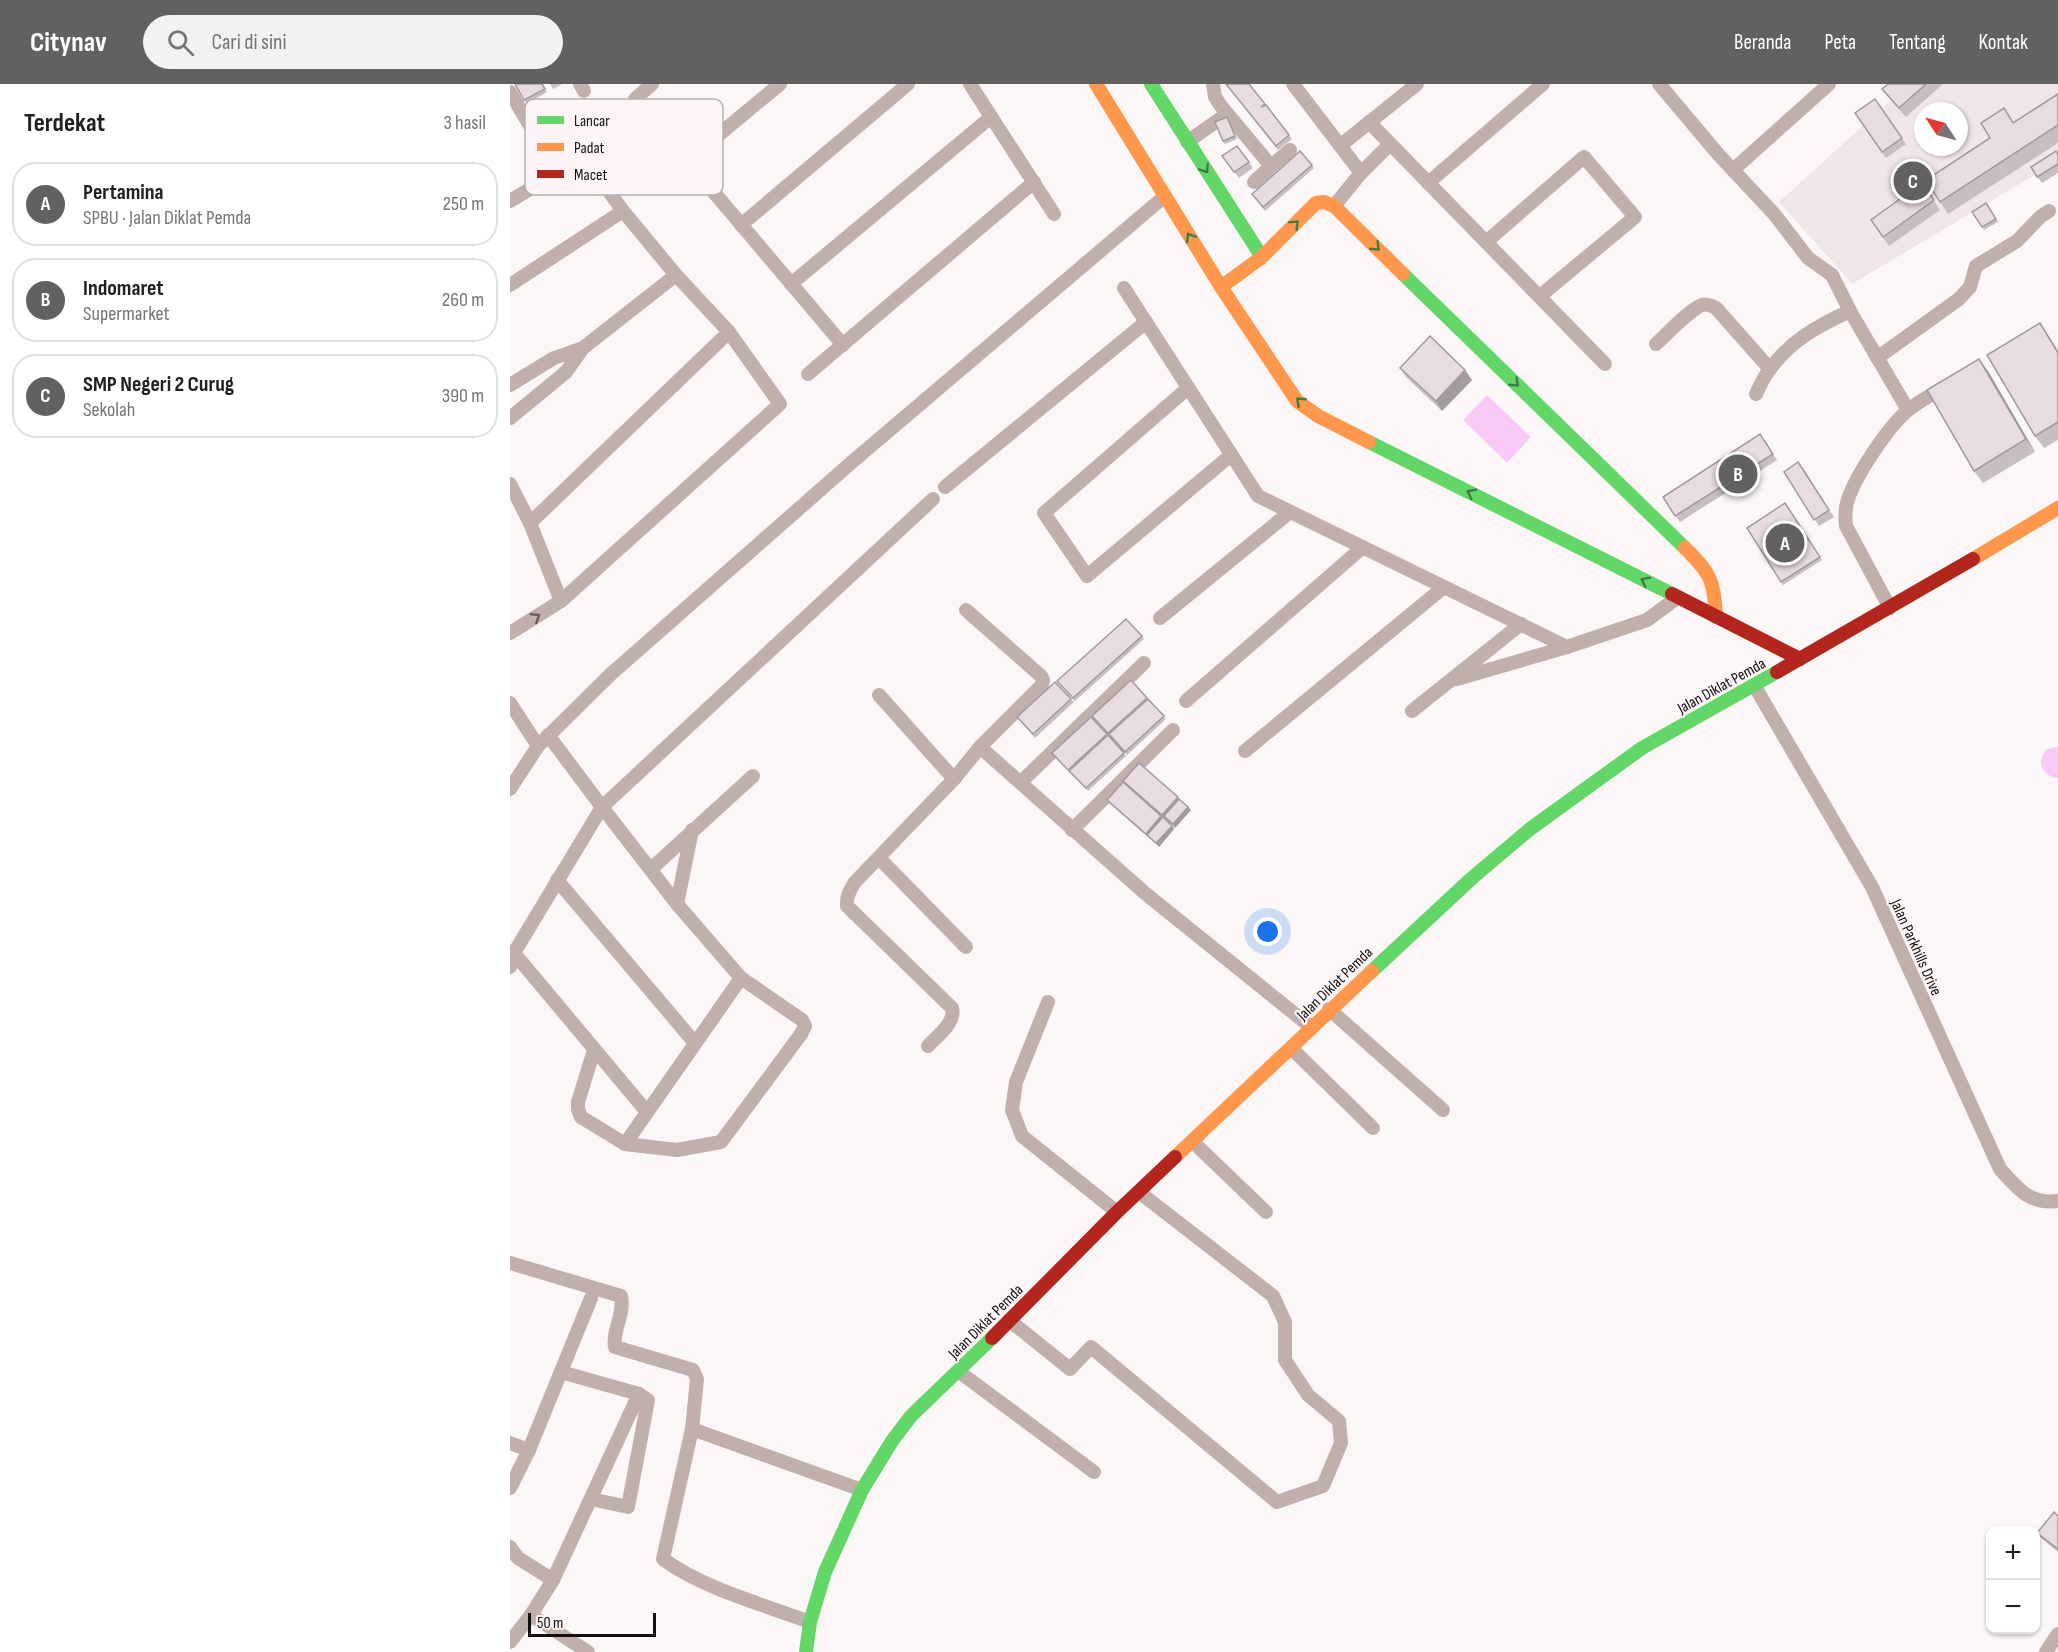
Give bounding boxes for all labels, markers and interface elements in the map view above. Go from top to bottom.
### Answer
search box [143,15,563,69]
text: Citynav [30,26,107,59]
icon: search [164,26,197,59]
text: Cari di sini [212,29,287,56]
text: Beranda [1734,30,1791,55]
text: Peta [1824,30,1856,55]
text: Tentang [1889,30,1946,55]
text: Kontak [1979,30,2028,55]
legend [525,99,723,195]
north arrow [1914,102,1968,156]
text: Terdekat [24,108,105,139]
text: 3 hasil [444,111,486,135]
text: Lancar [574,112,610,131]
text: Padat [574,139,605,158]
pin: C [1894,158,1932,204]
one-way arrow [1197,162,1208,173]
text: Macet [574,166,607,185]
text: Pertamina [83,179,164,206]
text: A [41,192,50,216]
text: 250 m [443,192,484,216]
text: SPBU · Jalan Diklat Pemda [83,206,251,230]
one-way arrow [1289,220,1299,231]
one-way arrow [1185,233,1197,243]
one-way arrow [1369,240,1379,251]
text: Indomaret [83,275,164,302]
text: B [41,288,50,312]
text: 260 m [442,288,484,312]
text: Supermarket [83,302,170,326]
text: SMP Negeri 2 Curug [83,371,234,398]
one-way arrow [1509,376,1519,387]
text: C [40,384,51,408]
text: 390 m [442,384,484,408]
one-way arrow [1296,397,1306,408]
text: Sekolah [83,398,135,422]
pin: B [1718,452,1758,496]
one-way arrow [1466,489,1477,500]
pin: A [1766,520,1804,566]
one-way arrow [1640,577,1651,588]
one-way arrow [530,613,540,625]
street label: Jalan Diklat Pemda [1673,654,1769,719]
street label: Jalan Parkhills Drive [1886,896,1945,999]
your location [1253,917,1282,946]
street label: Jalan Diklat Pemda [1293,943,1377,1026]
street label: Jalan Diklat Pemda [944,1281,1027,1364]
map controls [1986,1526,2040,1634]
button: + [1986,1526,2040,1580]
button: − [1986,1580,2040,1634]
scale bar [528,1610,656,1638]
text: 50 m [537,1614,563,1633]

